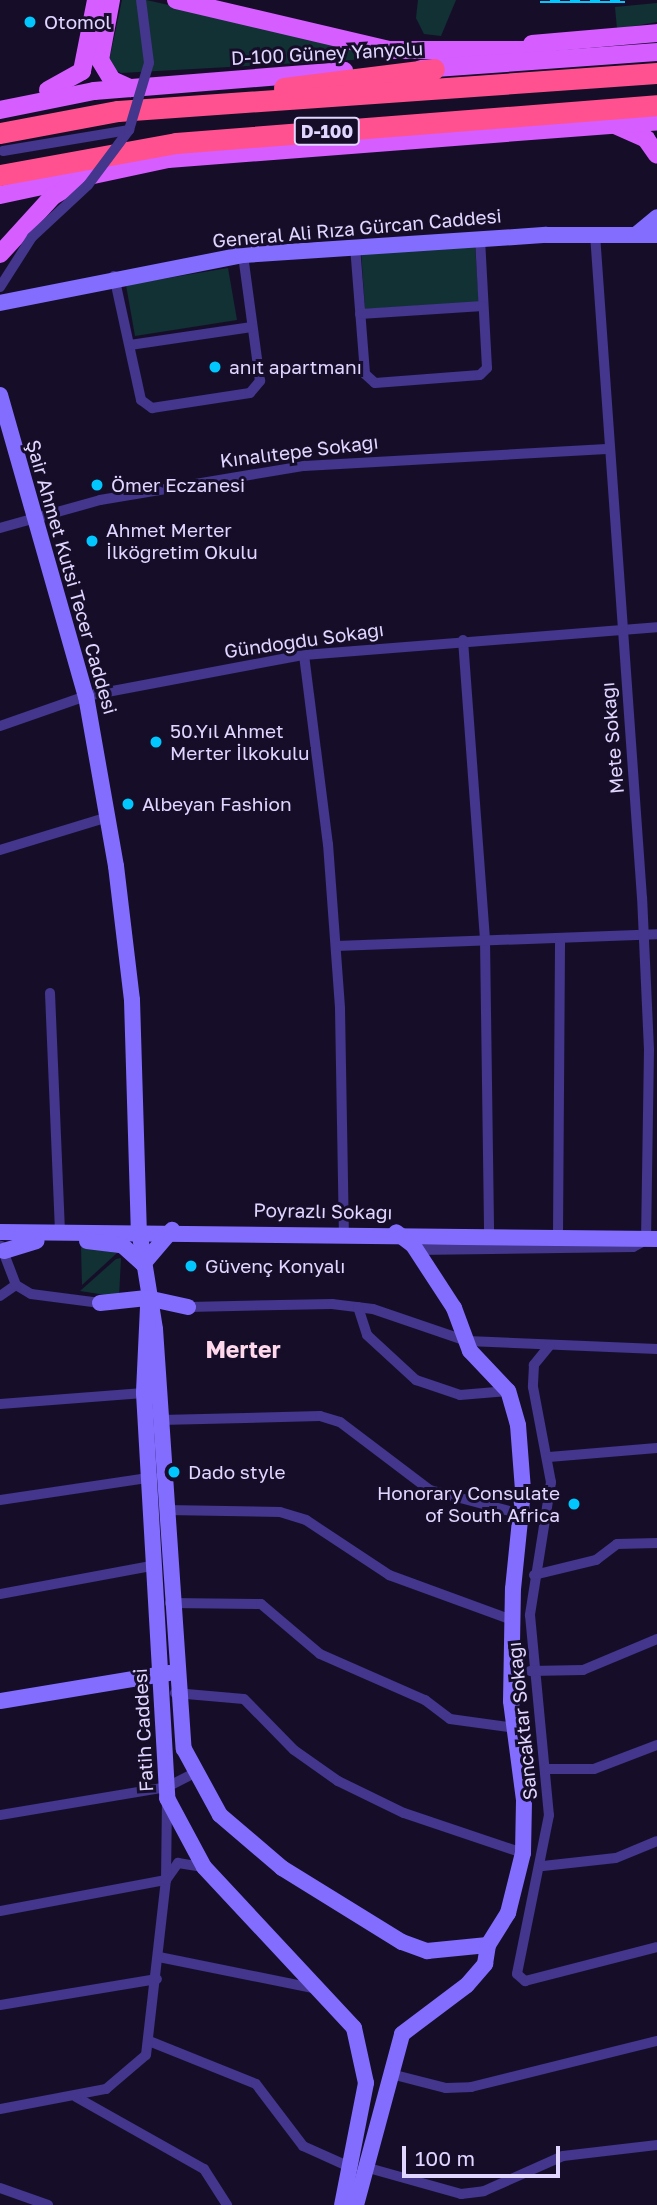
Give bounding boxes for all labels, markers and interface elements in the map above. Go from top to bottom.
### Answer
place label: Otomol [44,11,111,33]
marker: Otomol [22,14,38,30]
street label: D-100 Güney Yanyolu [230,37,424,69]
road number: D-100 [294,116,360,146]
street label: General Ali Rıza Gürcan Caddesi [211,204,503,252]
place label: anıt apartmanı [229,356,362,378]
marker: anıt apartmanı [207,359,223,375]
street label: Kınalıtepe Sokağı [218,430,380,472]
street label: Şair Ahmet Kutsi Tecer Caddesi [22,437,122,717]
place label: Ömer Eczanesi [111,474,245,496]
marker: Ömer Eczanesi [89,477,105,493]
place label: Ahmet Merter İlköğretim Okulu [106,519,258,563]
marker: Ahmet Merter İlköğretim Okulu [84,533,100,549]
street label: Gündoğdu Sokağı [223,618,385,662]
street label: Mete Sokağı [596,681,628,795]
place label: 50.Yıl Ahmet Merter İlkokulu [170,720,310,764]
marker: 50.Yıl Ahmet Merter İlkokulu [148,734,164,750]
place label: Albeyan Fashion [142,793,292,815]
marker: Albeyan Fashion [120,796,136,812]
street label: Poyrazlı Sokağı [253,1198,393,1224]
place label: Güvenç Konyalı [205,1255,345,1277]
marker: Güvenç Konyalı [183,1258,199,1274]
district label: Merter [205,1335,281,1363]
place label: Dado style [188,1461,285,1483]
marker: Dado style [166,1464,182,1480]
place label: Honorary Consulate of South Africa [377,1482,560,1526]
marker: Honorary Consulate of South Africa [566,1496,582,1512]
street label: Sancaktar Sokağı [502,1641,542,1801]
street label: Fatih Caddesi [128,1668,158,1792]
scale bar [405,2132,562,2176]
text: 100 m [415,2145,475,2171]

